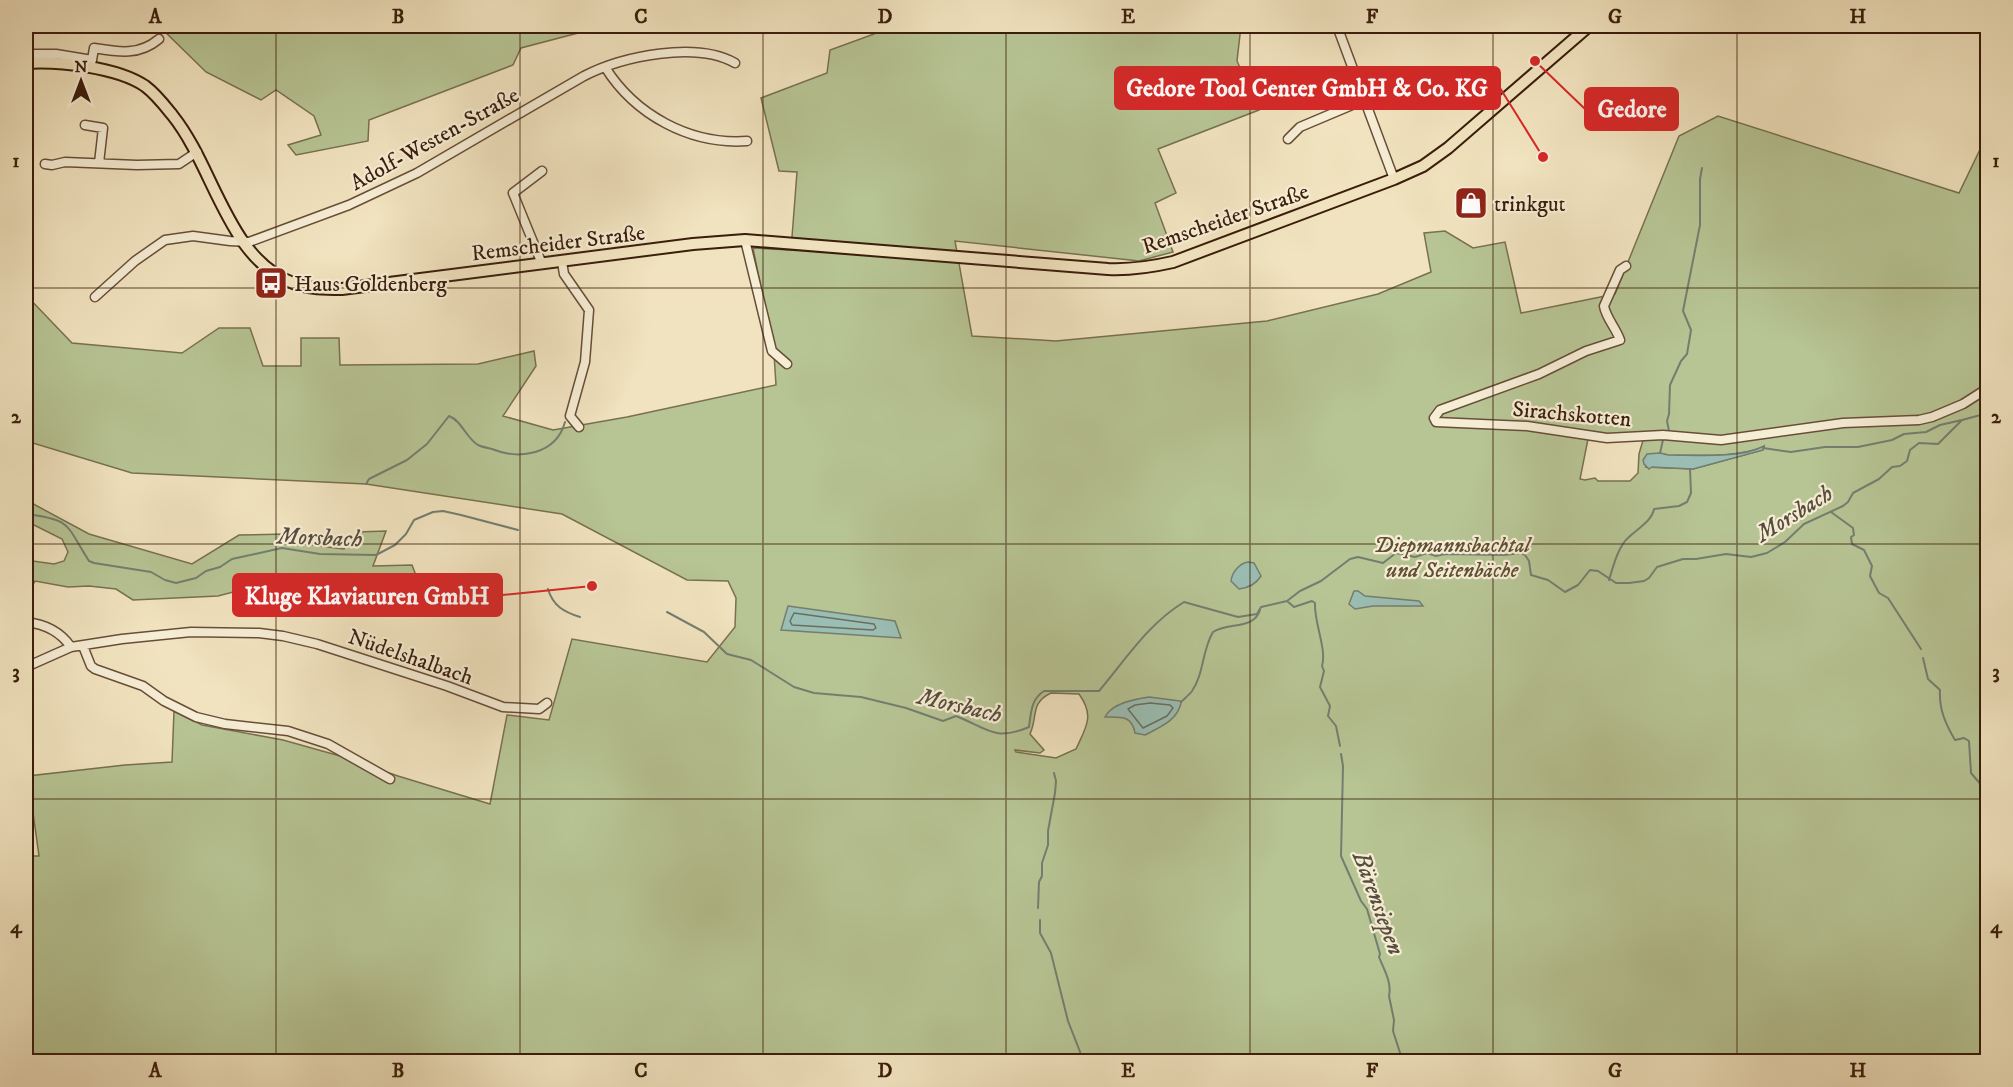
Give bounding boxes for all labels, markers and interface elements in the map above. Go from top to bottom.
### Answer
text: A [148,5,163,30]
text: B [392,5,404,30]
text: C [634,5,648,30]
text: D [878,5,893,30]
text: E [1121,5,1135,30]
text: F [1366,5,1379,30]
text: G [1608,5,1622,30]
text: H [1850,5,1867,30]
north arrow [51,51,111,111]
text: N [74,57,88,77]
callout: Gedore Tool Center GmbH & Co. KG [1115,67,1500,109]
text: Gedore Tool Center GmbH & Co. KG [1126,74,1488,104]
street label: Adolf-Westen-Straße [346,82,524,197]
callout: Gedore [1585,88,1678,130]
text: Gedore [1597,95,1667,125]
text: 1 [12,149,20,174]
text: 1 [1992,149,2000,174]
street label: Remscheider Straße [1138,178,1312,261]
shop icon: trinkgut [1453,185,1489,221]
place label: trinkgut [1494,191,1566,218]
street label: Remscheider Straße [470,219,647,268]
bus stop icon: Haus Goldenberg [253,265,289,301]
place label: Haus Goldenberg [294,271,447,298]
street label: Sirachskotten [1511,396,1633,433]
text: 2 [11,405,22,430]
text: 2 [1991,405,2002,430]
water label: Morsbach [1749,478,1839,550]
water label: Morsbach [275,521,363,554]
park label: Diepmannsbachtal und Seitenbäche [1374,532,1532,584]
callout: Kluge Klaviaturen GmbH [233,574,502,616]
text: Kluge Klaviaturen GmbH [244,582,490,612]
street label: Nüdelshalbach [344,623,477,692]
text: 3 [12,660,20,685]
text: 3 [1992,660,2000,685]
water label: Morsbach [913,681,1005,730]
water label: Bärensiepen [1345,847,1411,959]
text: 4 [10,915,23,940]
text: 4 [1990,915,2003,940]
text: A [148,1059,163,1084]
text: B [392,1059,404,1084]
text: C [634,1059,648,1084]
text: D [878,1059,893,1084]
text: E [1121,1059,1135,1084]
text: F [1366,1059,1379,1084]
text: G [1608,1059,1622,1084]
text: H [1850,1059,1867,1084]

